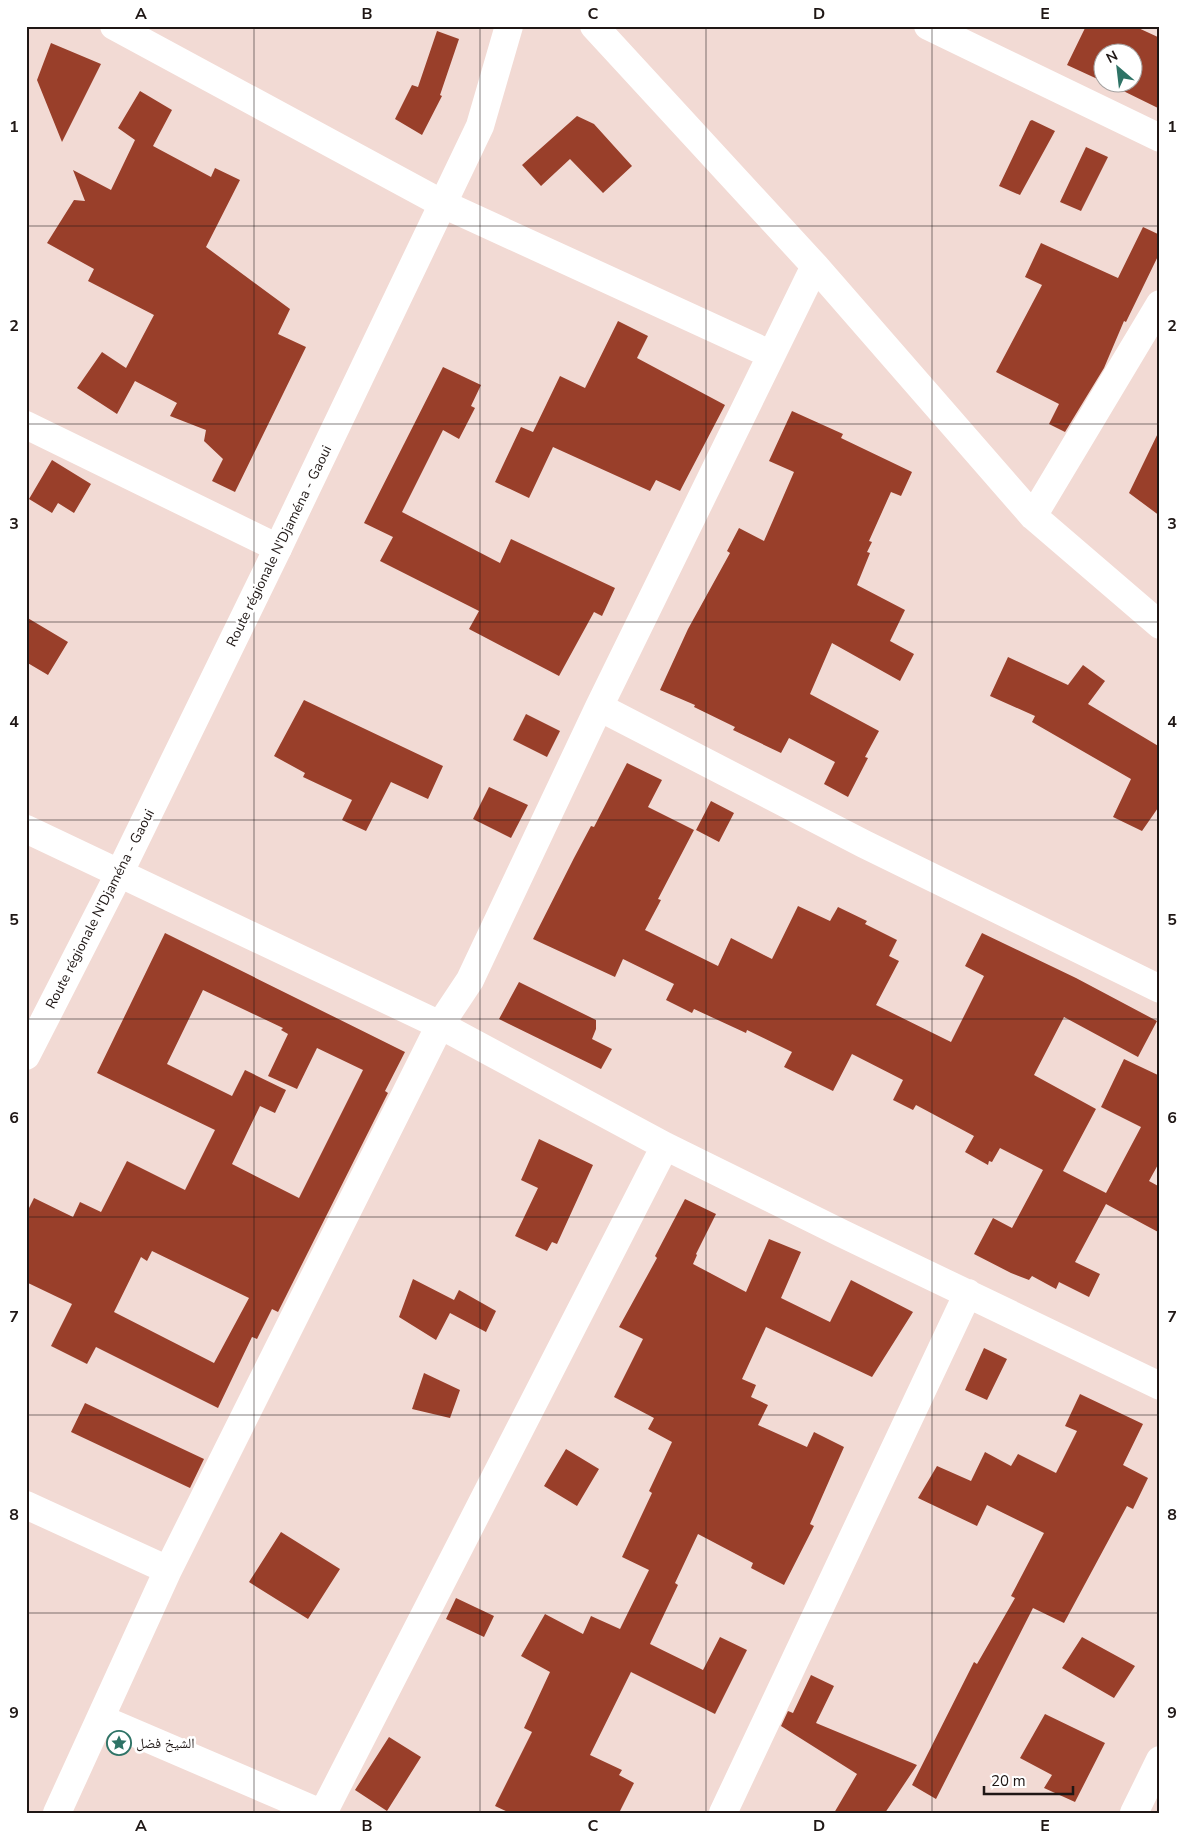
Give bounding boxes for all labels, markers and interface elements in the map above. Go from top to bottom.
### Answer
text: A [135,3,147,25]
text: B [361,3,373,25]
text: C [588,3,599,25]
text: D [813,3,825,25]
text: E [1040,3,1050,25]
north arrow [1094,42,1144,92]
text: N [1103,46,1121,68]
text: 1 [9,116,19,138]
text: 1 [1167,116,1177,138]
text: 2 [9,315,19,337]
text: 2 [1167,315,1177,337]
street label: Route régionale N'Djaména - Gaoui [222,442,336,650]
text: 3 [9,513,19,535]
text: 3 [1167,513,1177,535]
text: 4 [9,711,19,733]
text: 4 [1167,711,1177,733]
street label: Route régionale N'Djaména - Gaoui [41,806,159,1012]
text: 5 [9,909,19,931]
text: 5 [1167,909,1177,931]
text: 6 [9,1107,19,1129]
text: 6 [1167,1107,1177,1129]
text: 7 [9,1306,19,1328]
text: 7 [1167,1306,1177,1328]
text: 8 [9,1504,19,1526]
text: 8 [1167,1504,1177,1526]
text: 9 [9,1702,19,1724]
text: 9 [1167,1702,1177,1724]
place icon: الشيخ فضل [106,1730,132,1756]
place label: الشيخ فضل [136,1734,195,1753]
scale bar [984,1764,1072,1796]
text: 20 m [991,1771,1026,1791]
text: A [135,1815,147,1837]
text: B [361,1815,373,1837]
text: C [588,1815,599,1837]
text: D [813,1815,825,1837]
text: E [1040,1815,1050,1837]

